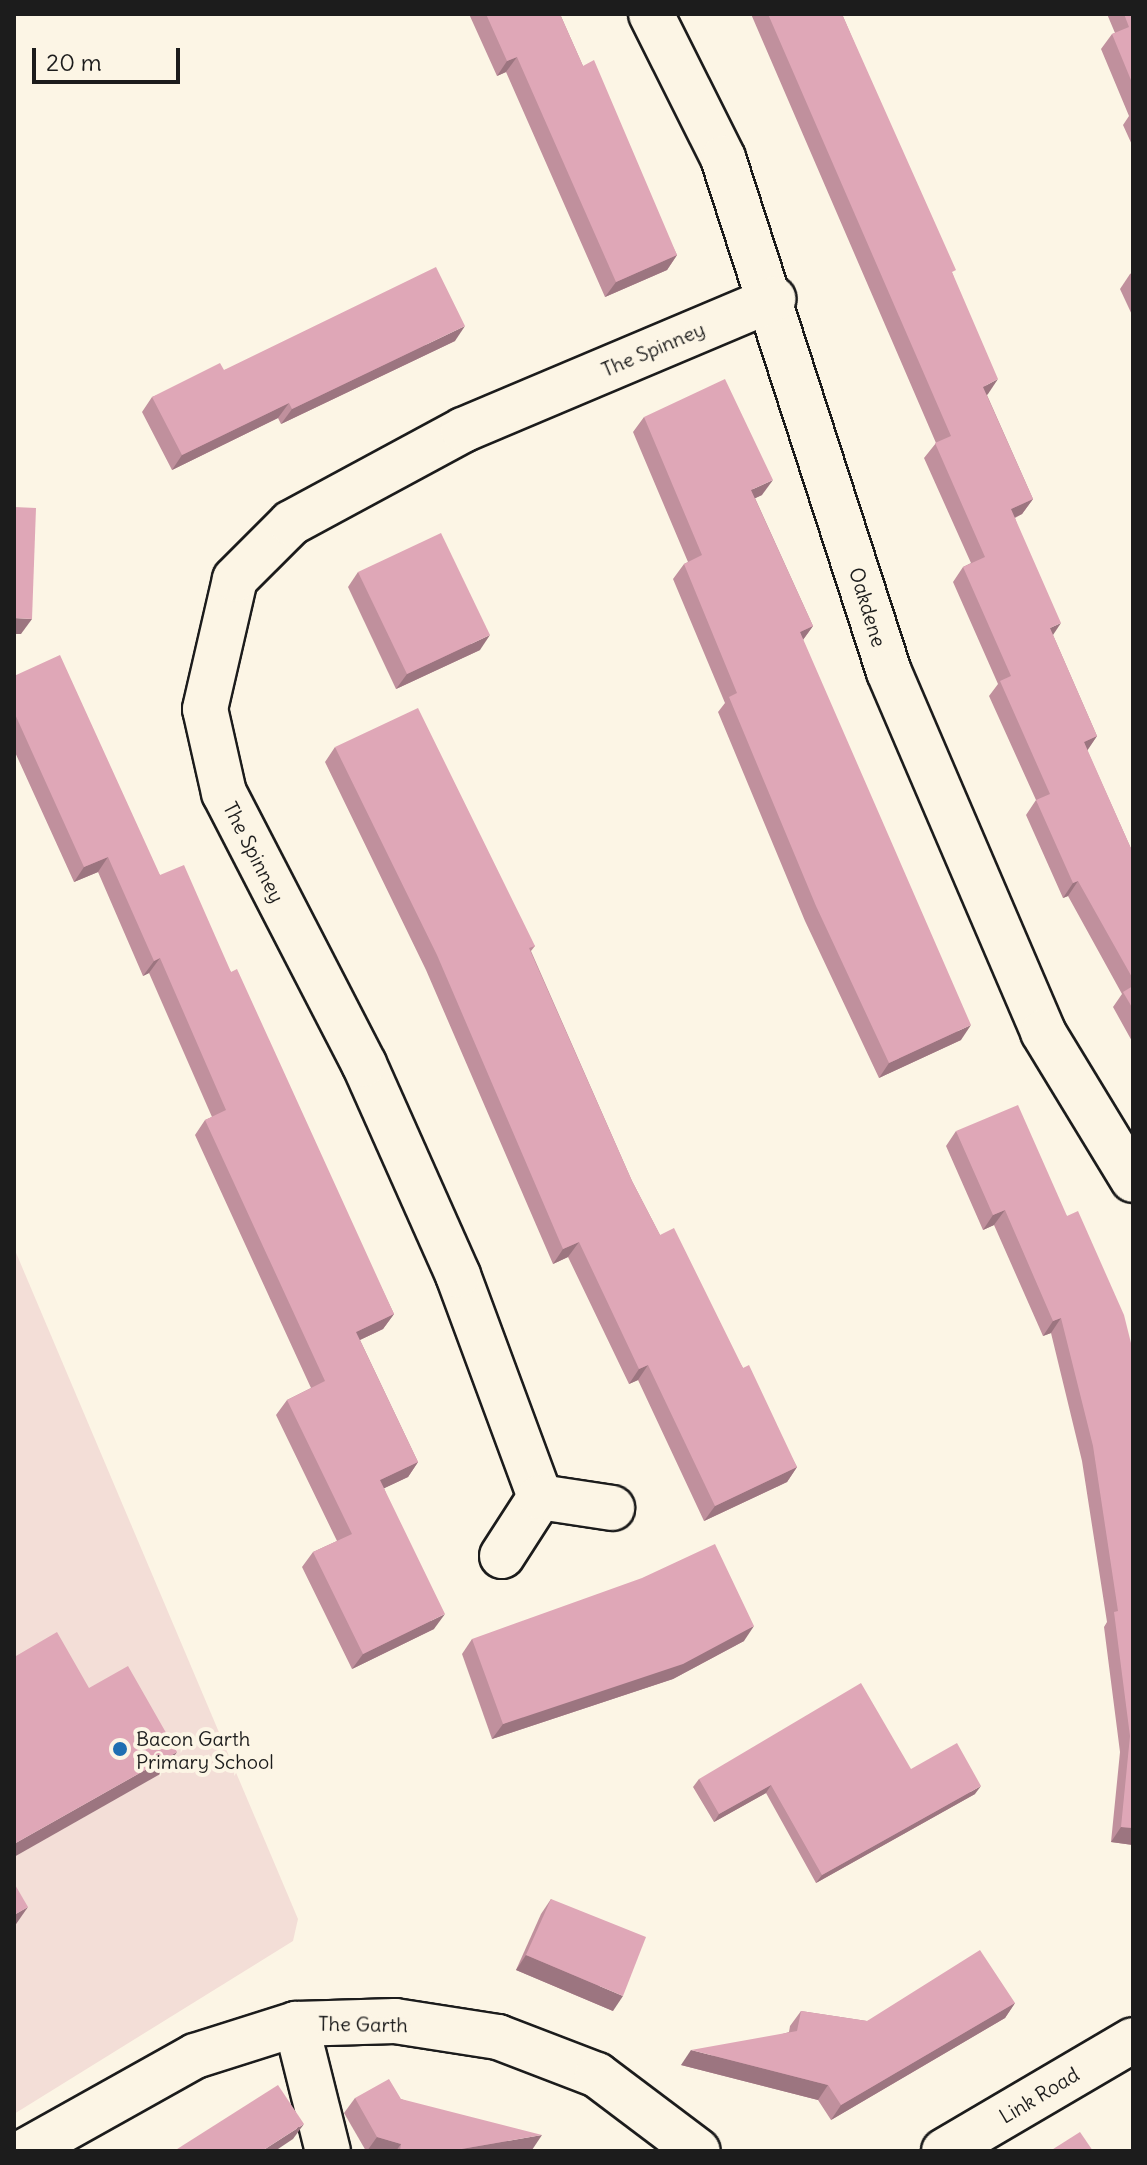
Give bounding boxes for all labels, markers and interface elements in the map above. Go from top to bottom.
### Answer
scale bar [36,32,184,82]
text: 20 m [46,47,102,77]
street label: The Spinney [598,316,708,382]
street label: Oakdene [845,564,891,650]
street label: The Spinney [218,798,290,906]
place label: Bacon Garth Primary School [136,1726,274,1773]
marker: Bacon Garth Primary School [111,1740,129,1758]
street label: The Garth [318,2011,408,2037]
street label: Link Road [995,2062,1083,2128]

